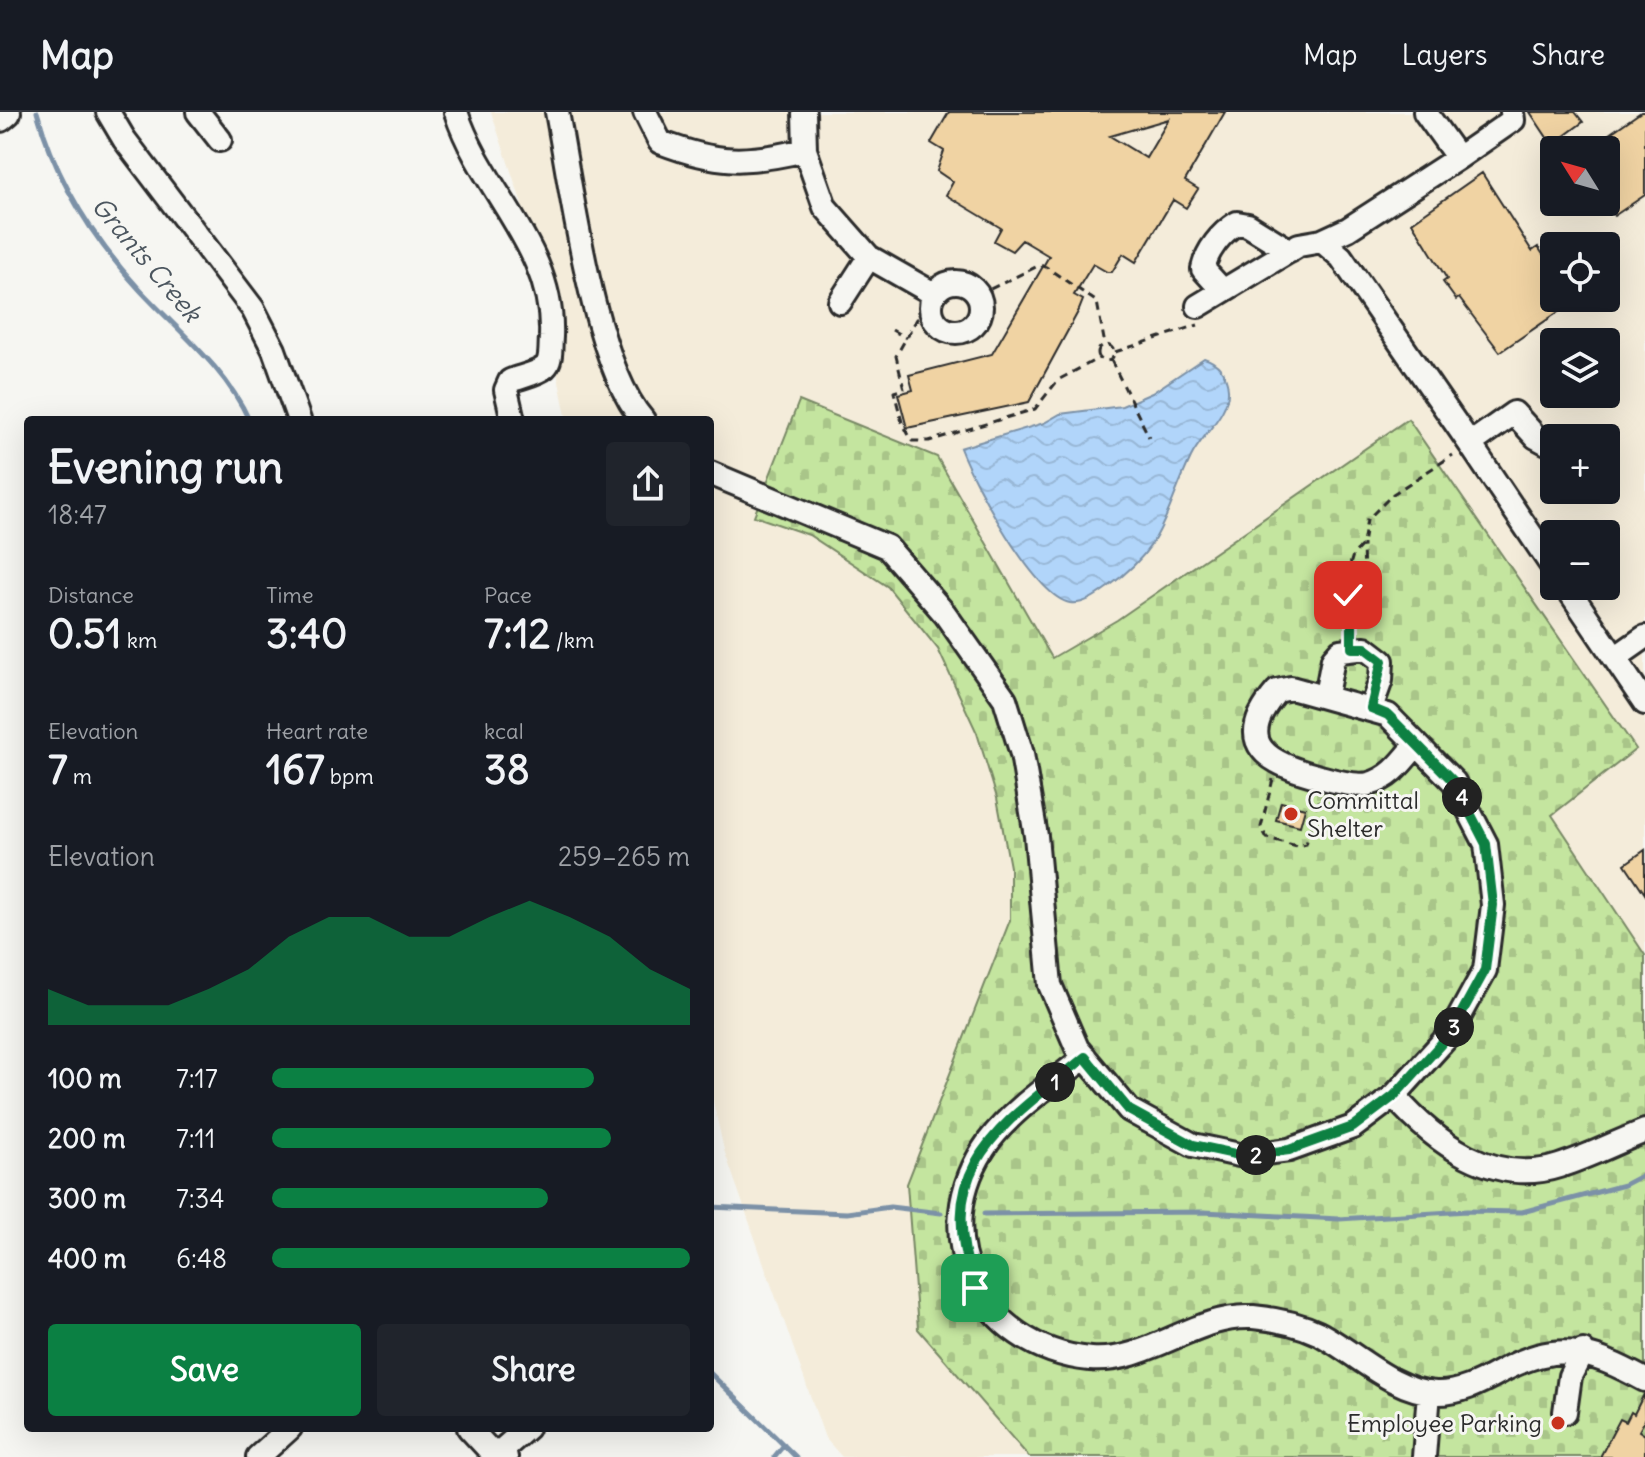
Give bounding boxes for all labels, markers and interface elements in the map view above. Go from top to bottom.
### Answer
text: Map [40,32,114,79]
text: Map [1303,37,1358,73]
text: Layers [1402,37,1488,73]
text: Share [1532,37,1605,73]
north arrow [1540,136,1620,216]
map controls [1540,136,1620,600]
water label: Grants Creek [85,190,210,330]
button: locate [1540,232,1620,312]
button: layers [1540,328,1620,408]
button: + [1540,424,1620,504]
text: Evening run [48,440,283,495]
button: share [606,442,690,526]
text: 18:47 [48,498,107,531]
button: − [1540,520,1620,600]
pin [1314,561,1382,629]
icon: check [1326,573,1370,617]
text: Distance [48,581,134,609]
text: Time [266,581,314,609]
text: Pace [484,581,532,609]
text: 0.51 [48,609,121,659]
text: 3:40 [266,609,347,659]
text: 7:12 [484,609,550,659]
text: km [121,626,157,654]
text: /km [550,626,594,654]
text: Elevation [48,717,138,745]
text: Heart rate [266,717,368,745]
text: kcal [484,717,524,745]
text: 7 [48,745,68,795]
text: 167 [266,745,325,795]
text: 38 [484,745,530,795]
text: m [68,762,92,790]
text: bpm [325,762,374,790]
pin: 4 [1442,777,1482,817]
text: 4 [1456,783,1468,811]
place label: Committal Shelter [1307,785,1419,843]
marker: Committal Shelter [1282,805,1300,823]
text: Elevation [48,840,155,873]
text: 259–265 m [558,840,690,873]
pin: 3 [1434,1007,1474,1047]
text: 3 [1448,1013,1460,1041]
text: 100 m [48,1062,122,1095]
text: 7:17 [176,1062,218,1095]
pin: 1 [1035,1062,1075,1102]
text: 1 [1051,1068,1059,1096]
text: 200 m [48,1122,125,1155]
text: 7:11 [176,1122,215,1155]
pin: 2 [1236,1135,1276,1175]
text: 2 [1250,1141,1262,1169]
text: 300 m [48,1182,126,1215]
text: 7:34 [176,1182,224,1215]
text: 400 m [48,1242,126,1275]
text: 6:48 [176,1242,227,1275]
pin [941,1254,1009,1322]
icon: arrive [953,1266,997,1310]
button: Save [48,1324,361,1416]
button: Share [377,1324,690,1416]
place label: Employee Parking [1347,1408,1542,1438]
marker: Employee Parking [1549,1414,1567,1432]

